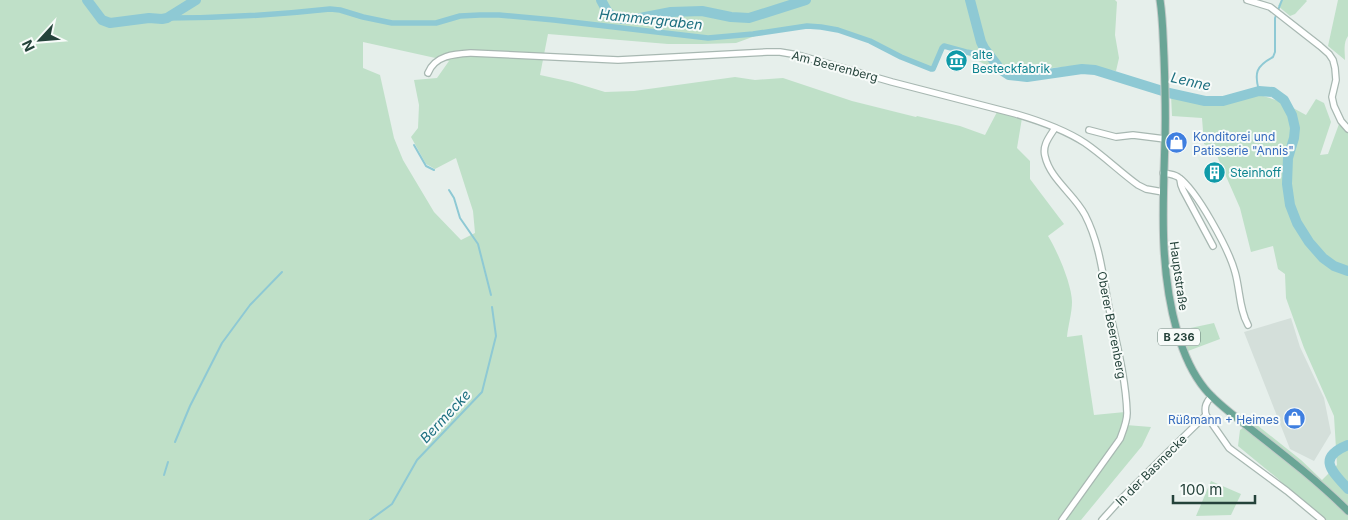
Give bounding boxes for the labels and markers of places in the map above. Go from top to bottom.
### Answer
place label: alte Besteckfabrik [972,47,1050,76]
museum icon: alte Besteckfabrik [944,49,968,73]
place label: Konditorei und Patisserie "Annis" [1193,129,1294,158]
shop icon: Konditorei und Patisserie "Annis" [1165,131,1189,155]
building icon: Steinhoff [1202,160,1226,184]
place label: Steinhoff [1230,165,1282,180]
shop icon: Rüßmann + Heimes [1283,407,1307,431]
place label: Rüßmann + Heimes [1168,412,1279,427]

